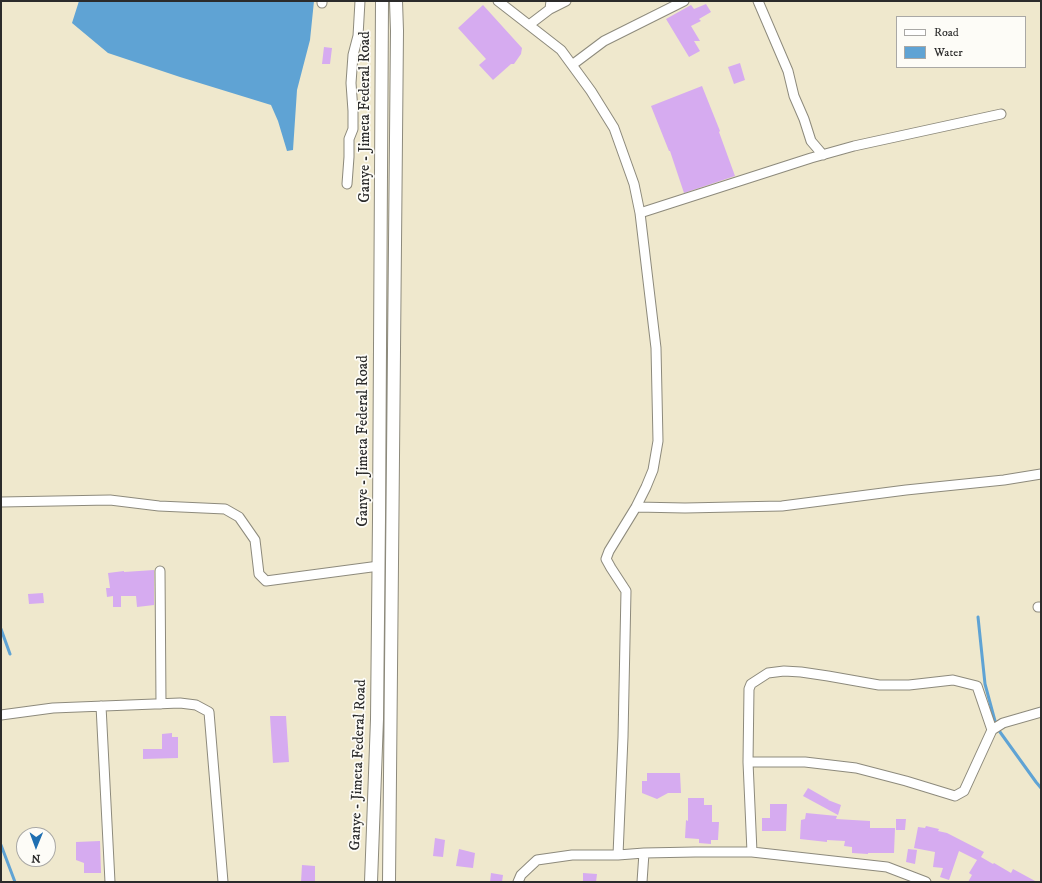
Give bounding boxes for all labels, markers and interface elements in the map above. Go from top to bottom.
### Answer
legend [896,16,1026,68]
text: Road [934,25,959,40]
street label: Ganye - Jimeta Federal Road [357,31,375,203]
text: Water [934,45,963,60]
street label: Ganye - Jimeta Federal Road [355,355,373,527]
street label: Ganye - Jimeta Federal Road [347,679,371,851]
north arrow [16,827,56,867]
text: N [31,851,40,865]

